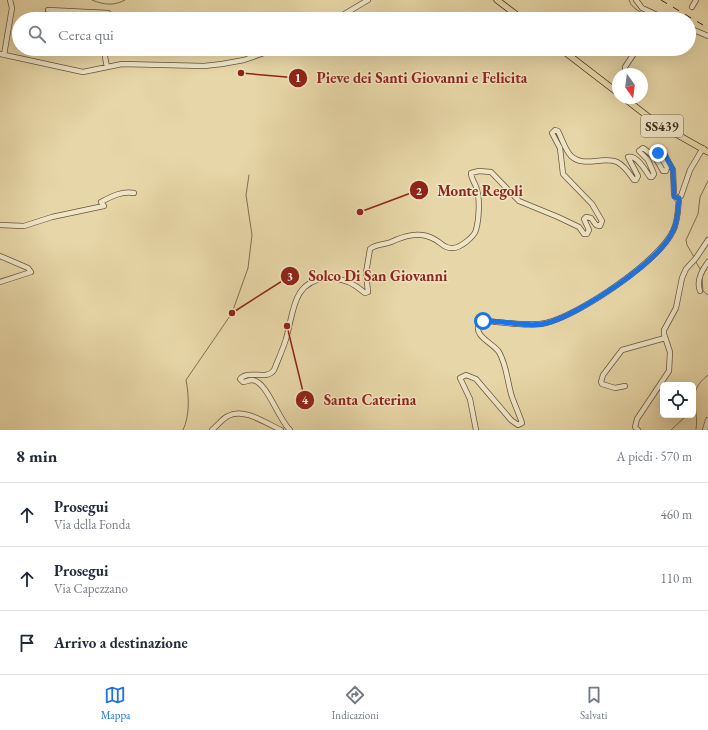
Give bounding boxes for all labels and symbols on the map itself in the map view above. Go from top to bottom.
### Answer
callout: Pieve dei Santi Giovanni e Felicita [288,64,535,91]
text: Pieve dei Santi Giovanni e Felicita [317,68,528,87]
north arrow [612,68,648,104]
text: 1 [295,70,301,86]
road number: SS439 [641,115,683,137]
route end [649,144,667,162]
callout: Monte Regoli [409,177,530,204]
text: Monte Regoli [437,181,523,200]
text: 2 [416,183,423,199]
callout: Solco Di San Giovanni [280,262,455,289]
text: Solco Di San Giovanni [308,266,448,285]
text: 3 [287,268,293,284]
route start [474,312,492,330]
callout: Santa Caterina [295,387,424,414]
text: Santa Caterina [324,390,417,409]
text: 4 [302,392,309,408]

